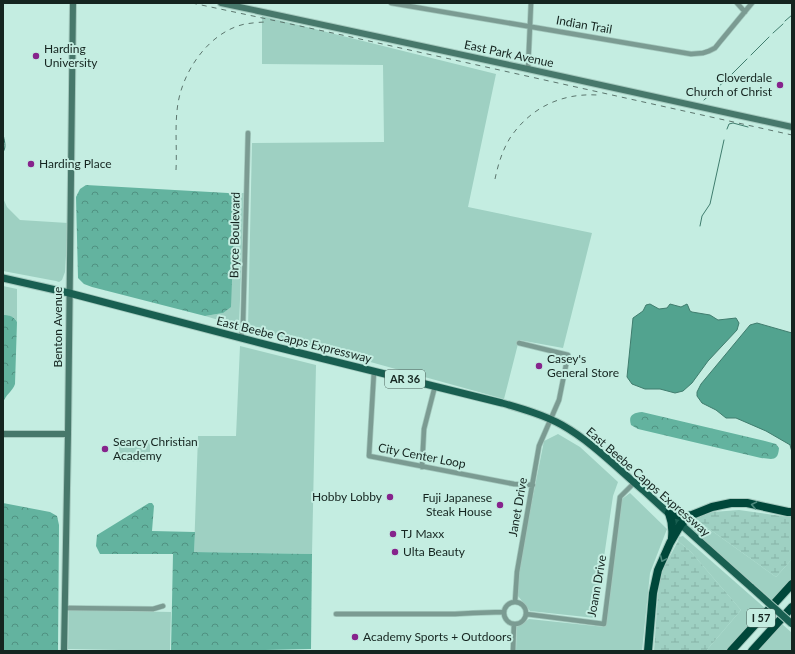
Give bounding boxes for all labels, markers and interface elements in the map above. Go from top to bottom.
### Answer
street label: Indian Trail [555,12,613,37]
street label: East Park Avenue [463,37,555,70]
place label: Harding University [44,41,98,70]
marker: Harding University [31,51,41,61]
place label: Cloverdale Church of Christ [686,70,773,99]
marker: Cloverdale Church of Christ [775,80,785,90]
place label: Harding Place [39,156,112,171]
marker: Harding Place [26,159,36,169]
street label: Bryce Boulevard [226,192,243,278]
street label: Benton Avenue [50,287,65,367]
street label: East Beebe Capps Expressway [215,313,374,366]
place label: Casey's General Store [547,351,619,380]
marker: Casey's General Store [534,361,544,371]
road number: AR 36 [385,370,425,388]
street label: East Beebe Capps Expressway [583,424,714,540]
place label: Searcy Christian Academy [113,434,198,463]
street label: City Center Loop [377,440,467,471]
marker: Searcy Christian Academy [100,444,110,454]
street label: Janet Drive [505,476,530,538]
place label: Hobby Lobby [312,489,383,504]
place label: Fuji Japanese Steak House [422,490,492,519]
marker: Hobby Lobby [385,492,395,502]
marker: Fuji Japanese Steak House [495,500,505,510]
one-way arrow [751,501,757,509]
place label: TJ Maxx [401,526,444,541]
marker: TJ Maxx [388,529,398,539]
place label: Ulta Beauty [403,544,466,559]
marker: Ulta Beauty [390,547,400,557]
street label: Joann Drive [584,554,609,618]
one-way arrow [660,555,668,562]
road number: I 57 [747,609,775,627]
place label: Academy Sports + Outdoors [363,629,512,644]
marker: Academy Sports + Outdoors [350,632,360,642]

